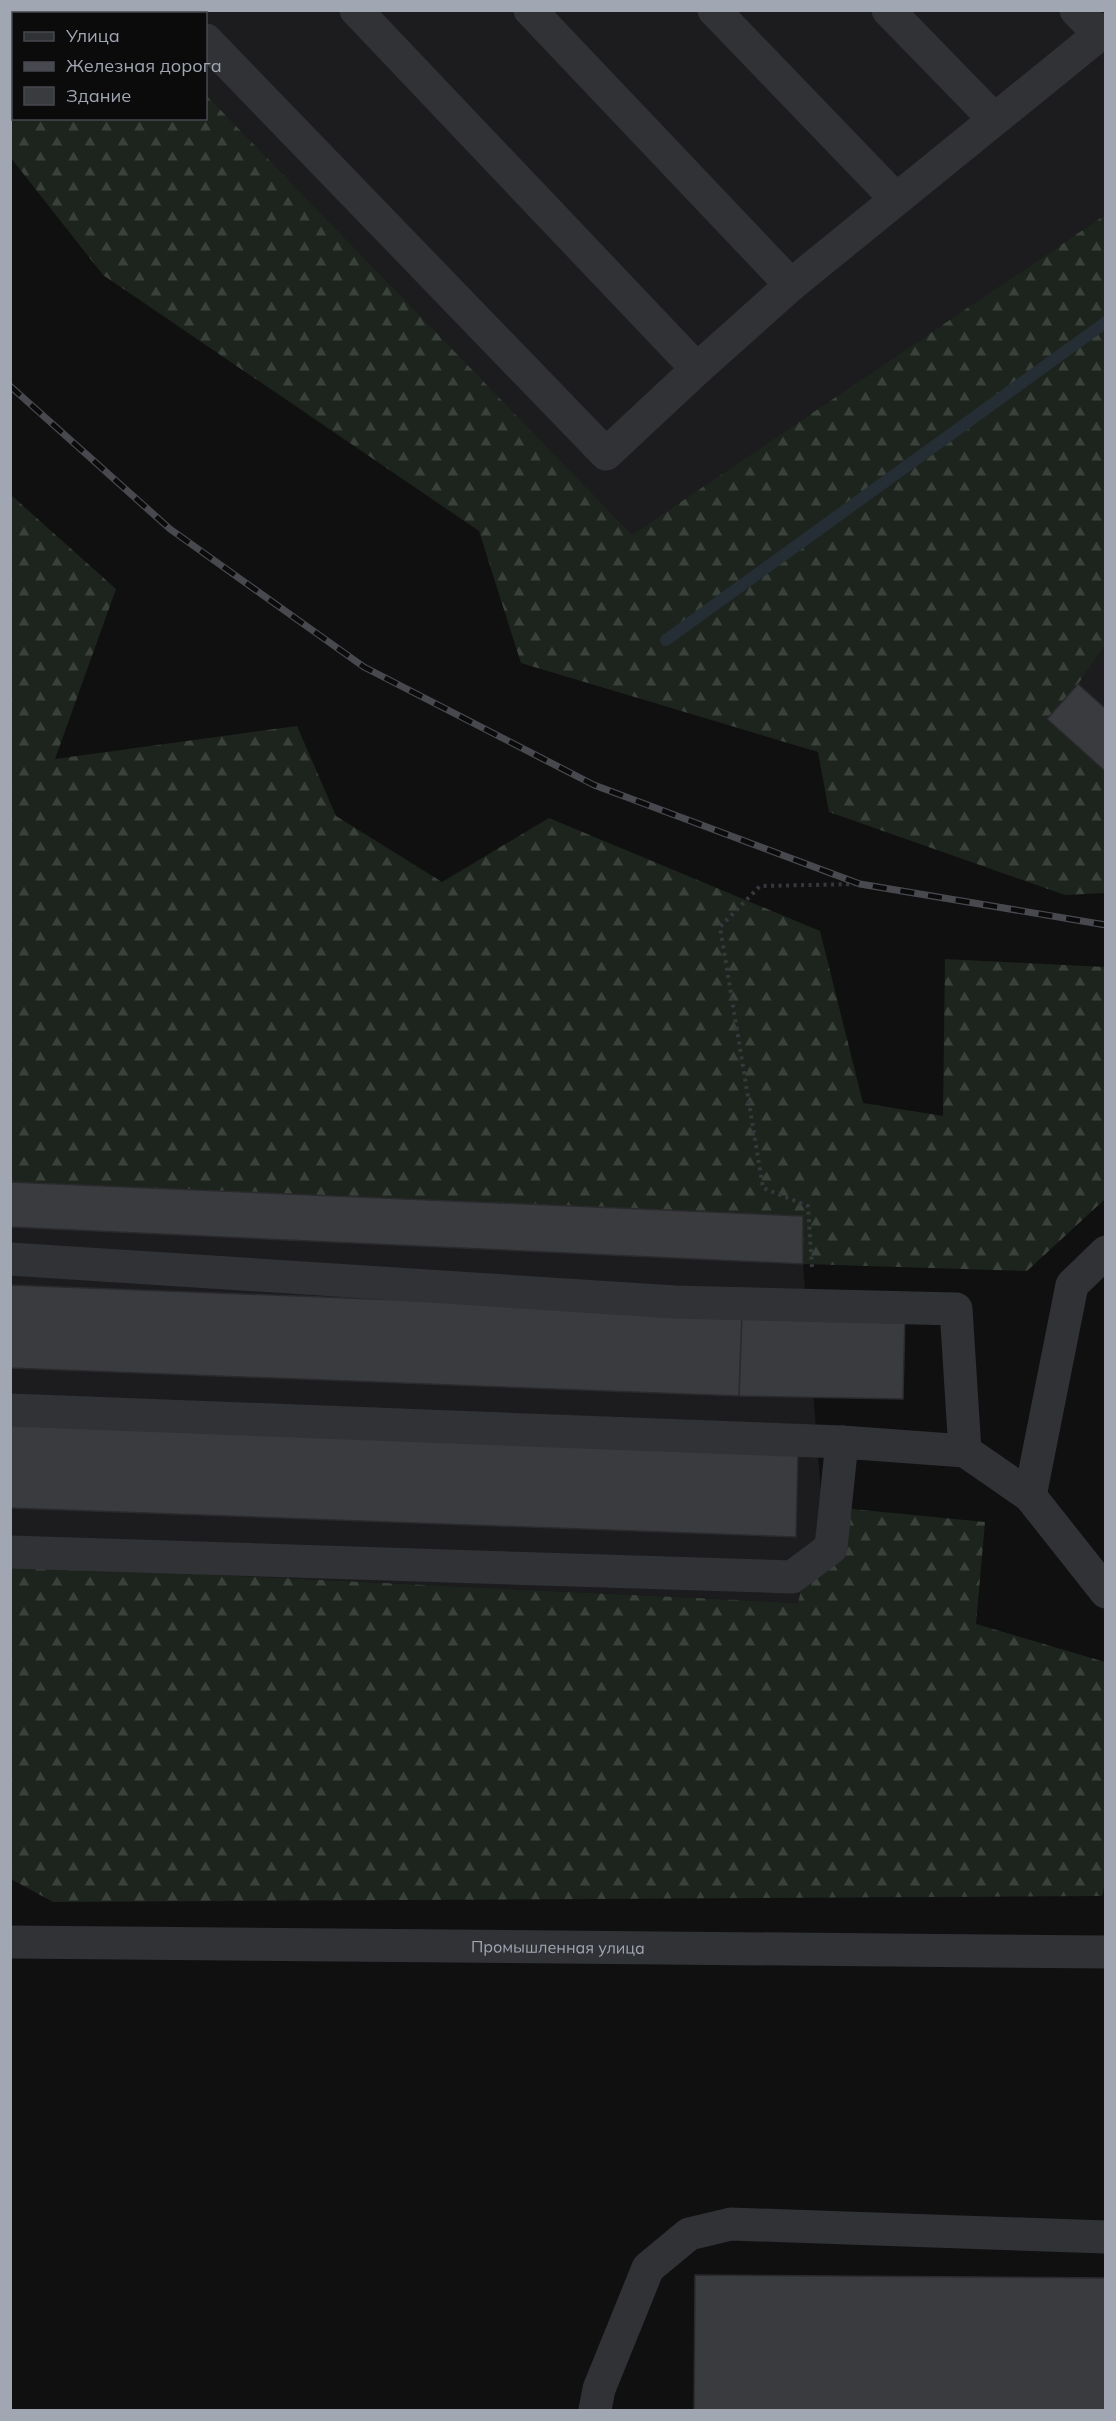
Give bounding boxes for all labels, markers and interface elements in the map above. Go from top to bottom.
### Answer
legend [12,12,207,120]
text: Улица [65,24,120,47]
text: Железная дорога [66,54,222,77]
text: Здание [66,84,131,107]
street label: Промышленная улица [471,1936,645,1958]

